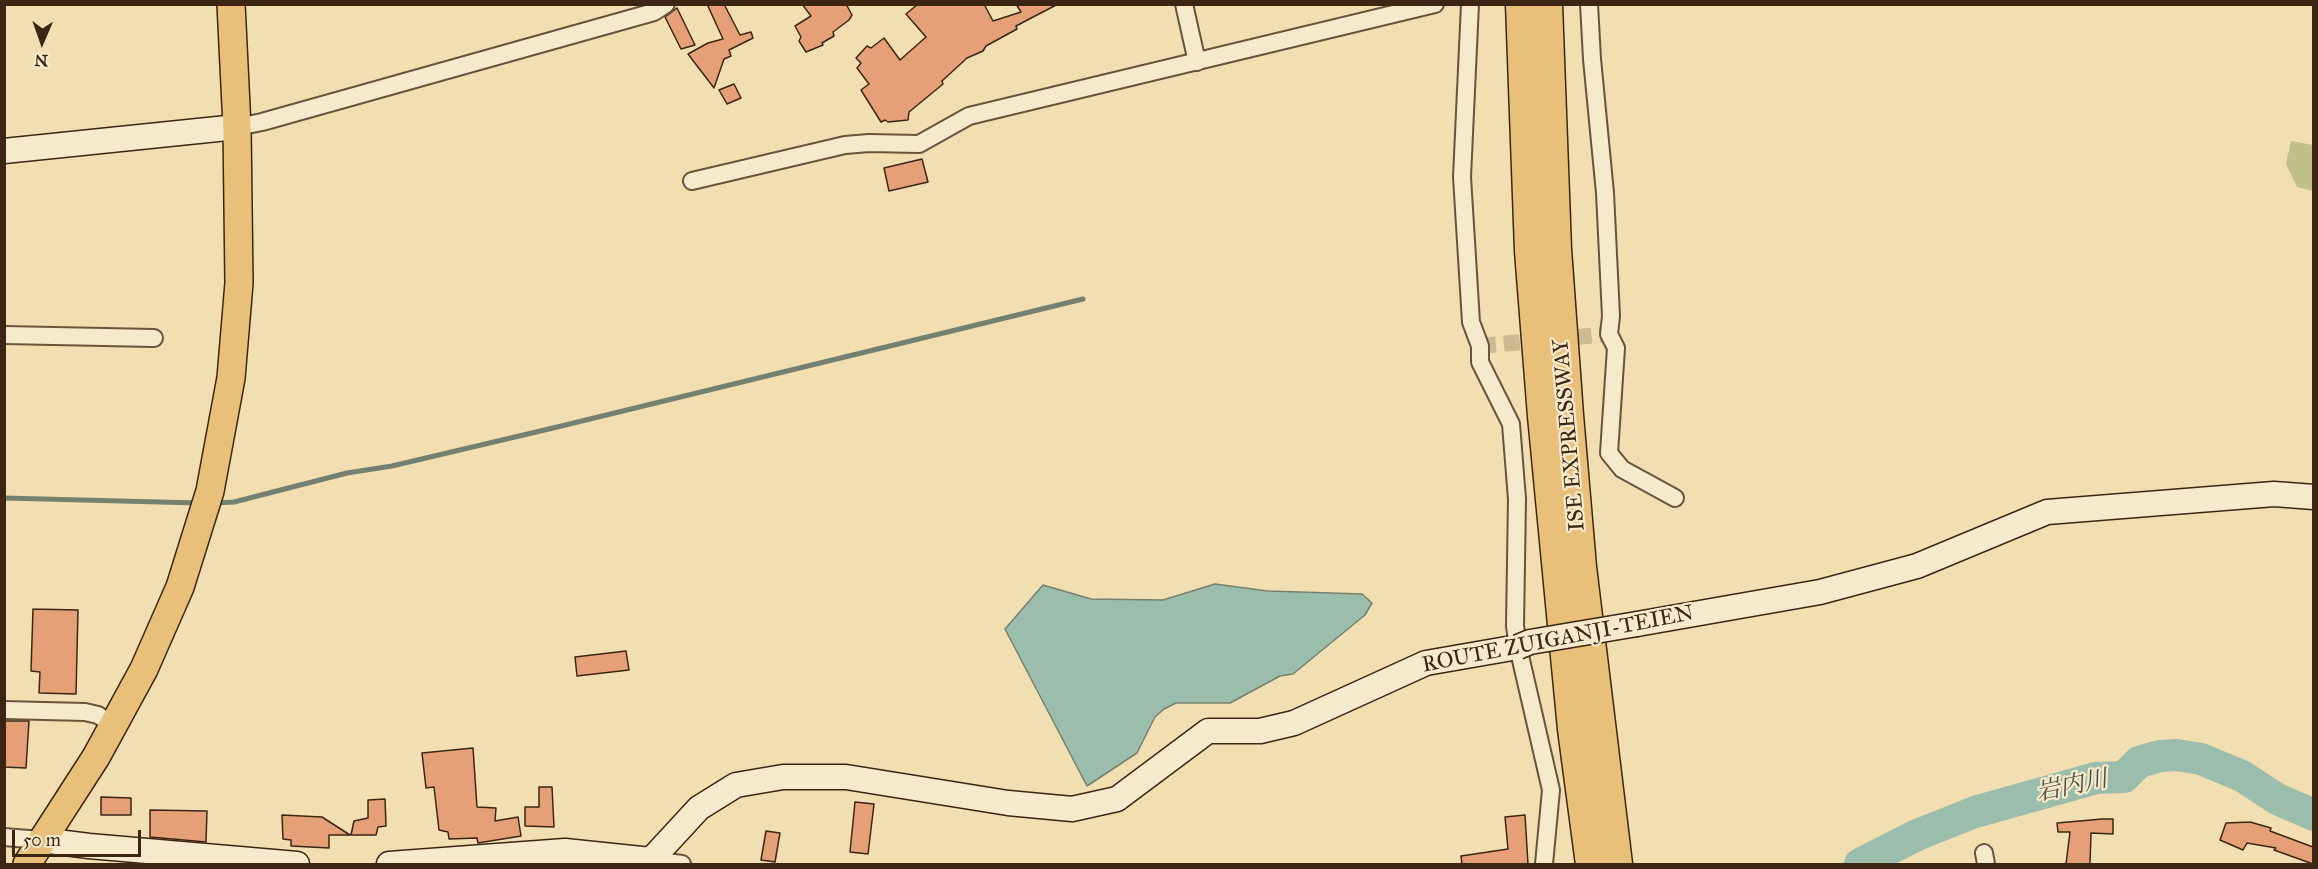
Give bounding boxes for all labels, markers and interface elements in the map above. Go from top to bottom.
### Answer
north arrow [12,12,72,72]
text: N [34,51,48,70]
street label: ISE EXPRESSWAY [1548,338,1592,532]
street label: ROUTE ZUIGANJI-TEIEN [1420,601,1696,679]
water label: 岩内川 [2034,765,2110,809]
scale bar [15,818,144,856]
text: 50 m [23,829,61,851]

